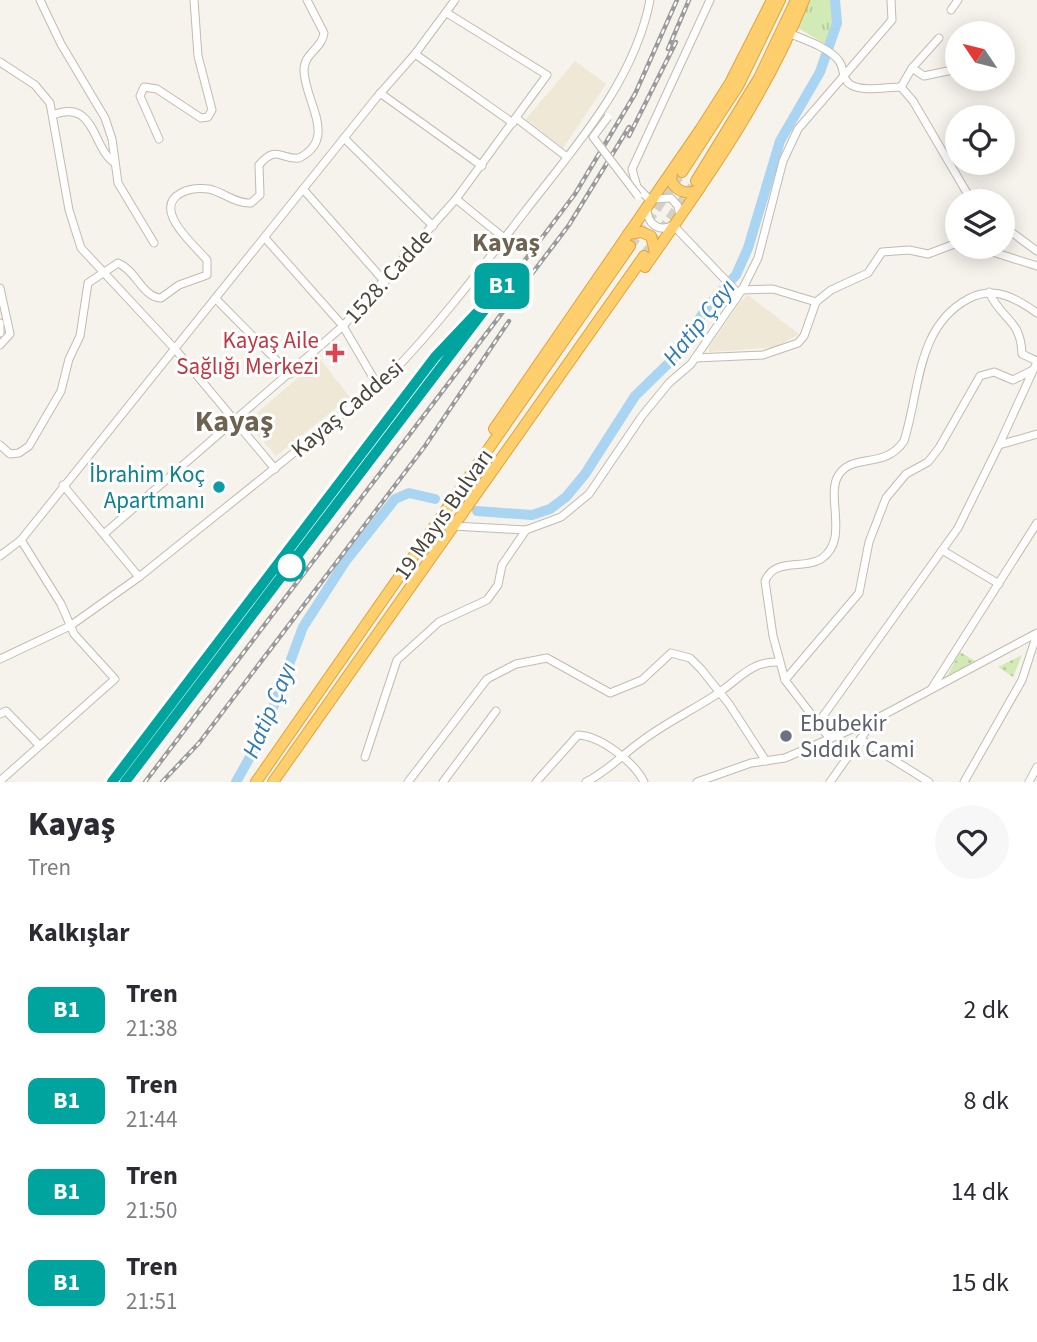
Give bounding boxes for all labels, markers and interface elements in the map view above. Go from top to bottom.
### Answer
north arrow [945,21,1015,91]
map controls [945,21,1015,259]
button: locate [945,105,1015,175]
button: layers [945,189,1015,259]
street label: 1528. Cadde [337,222,440,331]
district label: Kayaş [472,224,540,261]
line badge: B1 [470,263,534,309]
text: B1 [488,268,516,303]
water label: Hatip Çayı [654,272,744,373]
place label: Kayaş Aile Sağlığı Merkezi [176,324,319,383]
marker: Kayaş Aile Sağlığı Merkezi [325,343,345,363]
street label: Kayaş Caddesi [284,351,411,465]
district label: Kayaş [195,400,273,443]
street label: 19 Mayıs Bulvarı [386,442,501,587]
place label: İbrahim Koç Apartmanı [89,458,205,517]
marker: İbrahim Koç Apartmanı [211,479,227,495]
unlabelled marker [275,551,305,581]
water label: Hatip Çayı [234,657,305,764]
place label: Ebubekir Sıddık Cami [800,707,915,766]
marker: Ebubekir Sıddık Cami [778,728,794,744]
text: Kayaş [28,801,115,848]
button: heart [935,805,1009,879]
text: Tren [28,851,71,884]
text: Kalkışlar [28,914,130,951]
text: Tren [126,975,178,1012]
text: 2 dk [964,991,1009,1028]
text: B1 [53,992,80,1027]
text: 21:38 [126,1012,177,1045]
text: Tren [126,1066,178,1103]
text: 8 dk [964,1082,1009,1119]
text: B1 [53,1083,80,1118]
text: 21:44 [126,1103,177,1136]
text: Tren [126,1157,178,1194]
text: 14 dk [951,1173,1009,1210]
text: B1 [53,1174,80,1209]
text: 21:50 [126,1194,177,1227]
text: Tren [126,1248,178,1285]
text: 15 dk [951,1264,1009,1301]
text: B1 [53,1265,80,1300]
text: 21:51 [126,1285,177,1318]

